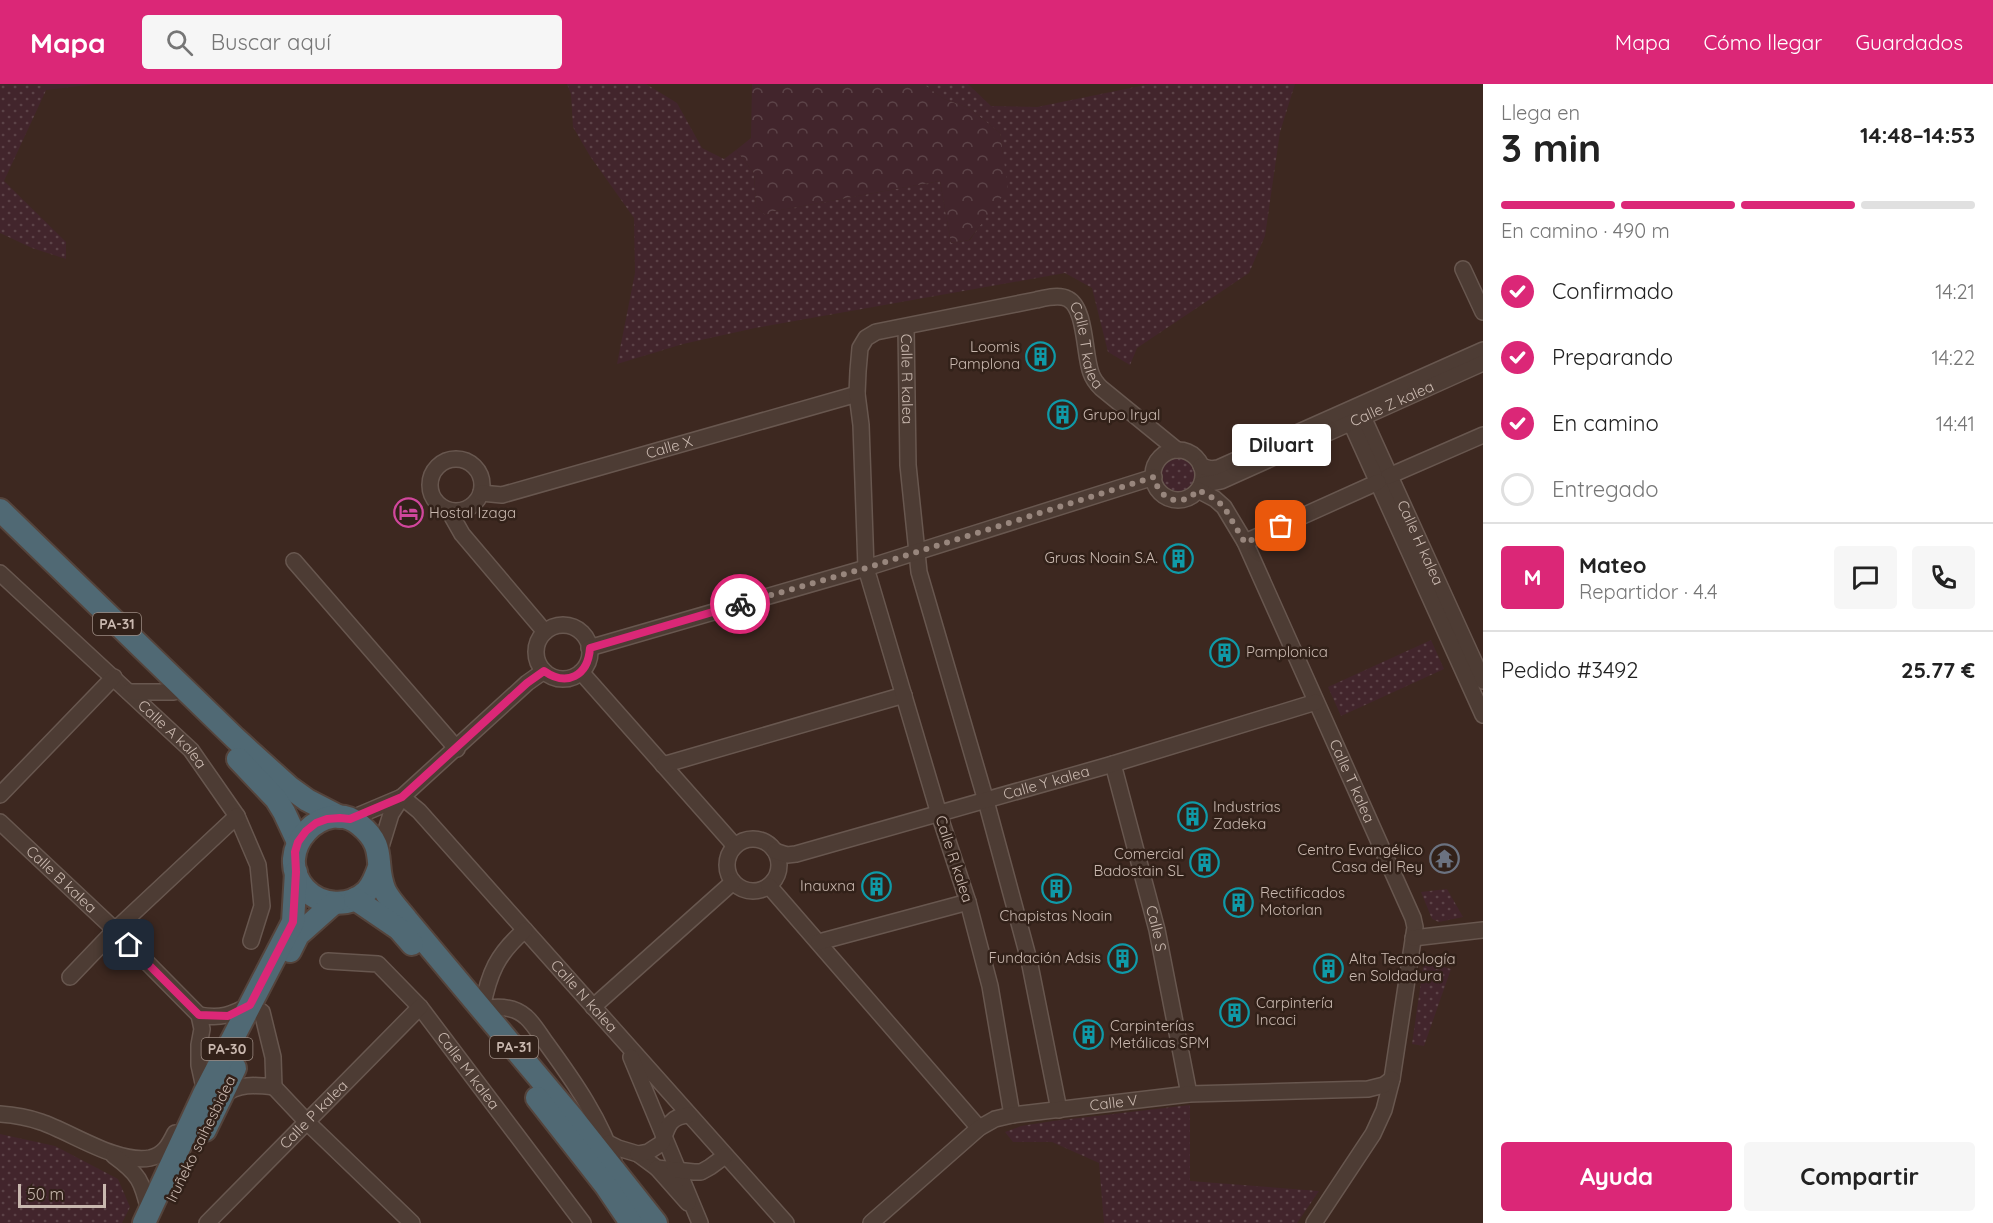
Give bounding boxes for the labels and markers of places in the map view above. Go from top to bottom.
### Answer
place label: Loomis Pamplona [949,337,1020,373]
building icon: Loomis Pamplona [1025,340,1057,372]
building icon: Grupo Iryal [1046,399,1078,431]
place label: Grupo Iryal [1083,405,1161,424]
callout: Diluart [1232,424,1330,466]
hotel icon: Hostal Izaga [392,497,424,529]
pin [1255,500,1306,551]
place label: Hostal Izaga [429,503,516,522]
building icon: Gruas Noain S.A. [1163,542,1195,574]
place label: Gruas Noain S.A. [1044,548,1158,567]
building icon: Pamplonica [1209,636,1241,668]
place label: Pamplonica [1246,642,1328,661]
place label: Industrias Zadeka [1213,797,1281,833]
building icon: Industrias Zadeka [1176,800,1208,832]
place label: Centro Evangélico Casa del Rey [1297,840,1423,876]
temple icon: Centro Evangélico Casa del Rey [1428,843,1460,875]
place label: Comercial Badostain SL [1093,844,1184,880]
building icon: Comercial Badostain SL [1189,847,1221,879]
building icon: Inauxna [860,870,892,902]
building icon: Chapistas Noain [1040,873,1072,905]
place label: Inauxna [800,876,855,895]
place label: Rectificados Motorlan [1260,883,1345,919]
building icon: Rectificados Motorlan [1223,886,1255,918]
place label: Chapistas Noain [1000,906,1113,925]
pin [103,919,154,970]
building icon: Fundación Adsis [1106,942,1138,974]
place label: Fundación Adsis [988,948,1101,967]
place label: Alta Tecnología en Soldadura [1349,949,1456,985]
building icon: Alta Tecnología en Soldadura [1312,952,1344,984]
place label: Carpintería Incaci [1256,993,1333,1029]
building icon: Carpintería Incaci [1219,996,1251,1028]
place label: Carpinterías Metálicas SPM [1110,1016,1209,1052]
building icon: Carpinterías Metálicas SPM [1073,1019,1105,1051]

